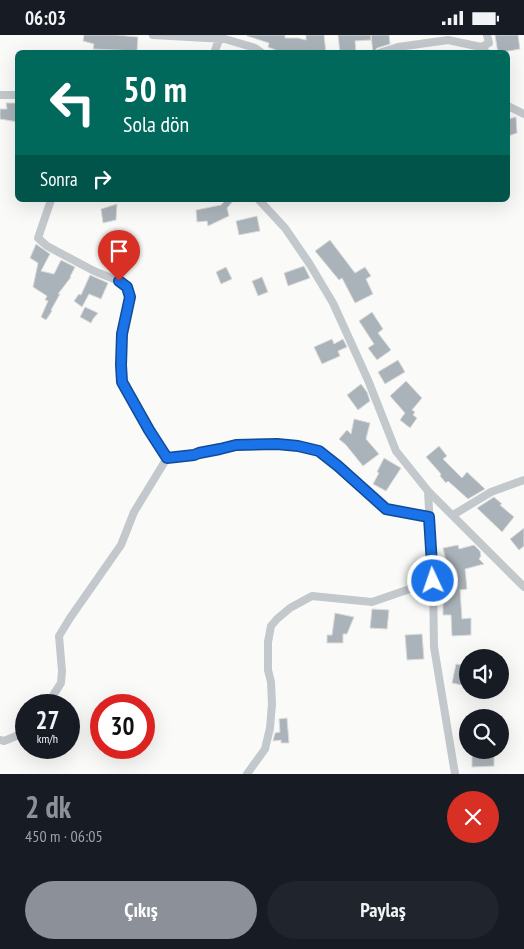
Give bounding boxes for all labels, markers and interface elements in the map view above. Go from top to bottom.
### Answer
text: 06:03 [25,6,66,30]
text: 50 m [123,66,187,112]
icon: left [40,70,105,135]
text: Sola dön [123,110,189,138]
icon: right [88,165,116,193]
text: Sonra [40,167,78,191]
pin [98,230,140,281]
icon: arrive [105,237,133,265]
position arrow [406,554,458,606]
map controls [459,649,509,759]
button: sound [459,649,509,699]
speed limit sign: 30 [90,694,155,759]
text: 27 [36,704,59,736]
button: search [459,709,509,759]
text: km/h [37,731,58,746]
text: 2 dk [25,787,71,826]
button: close [447,791,499,843]
text: 450 m · 06:05 [25,826,103,846]
button: Çıkış [25,881,257,939]
button: Paylaş [267,881,499,939]

